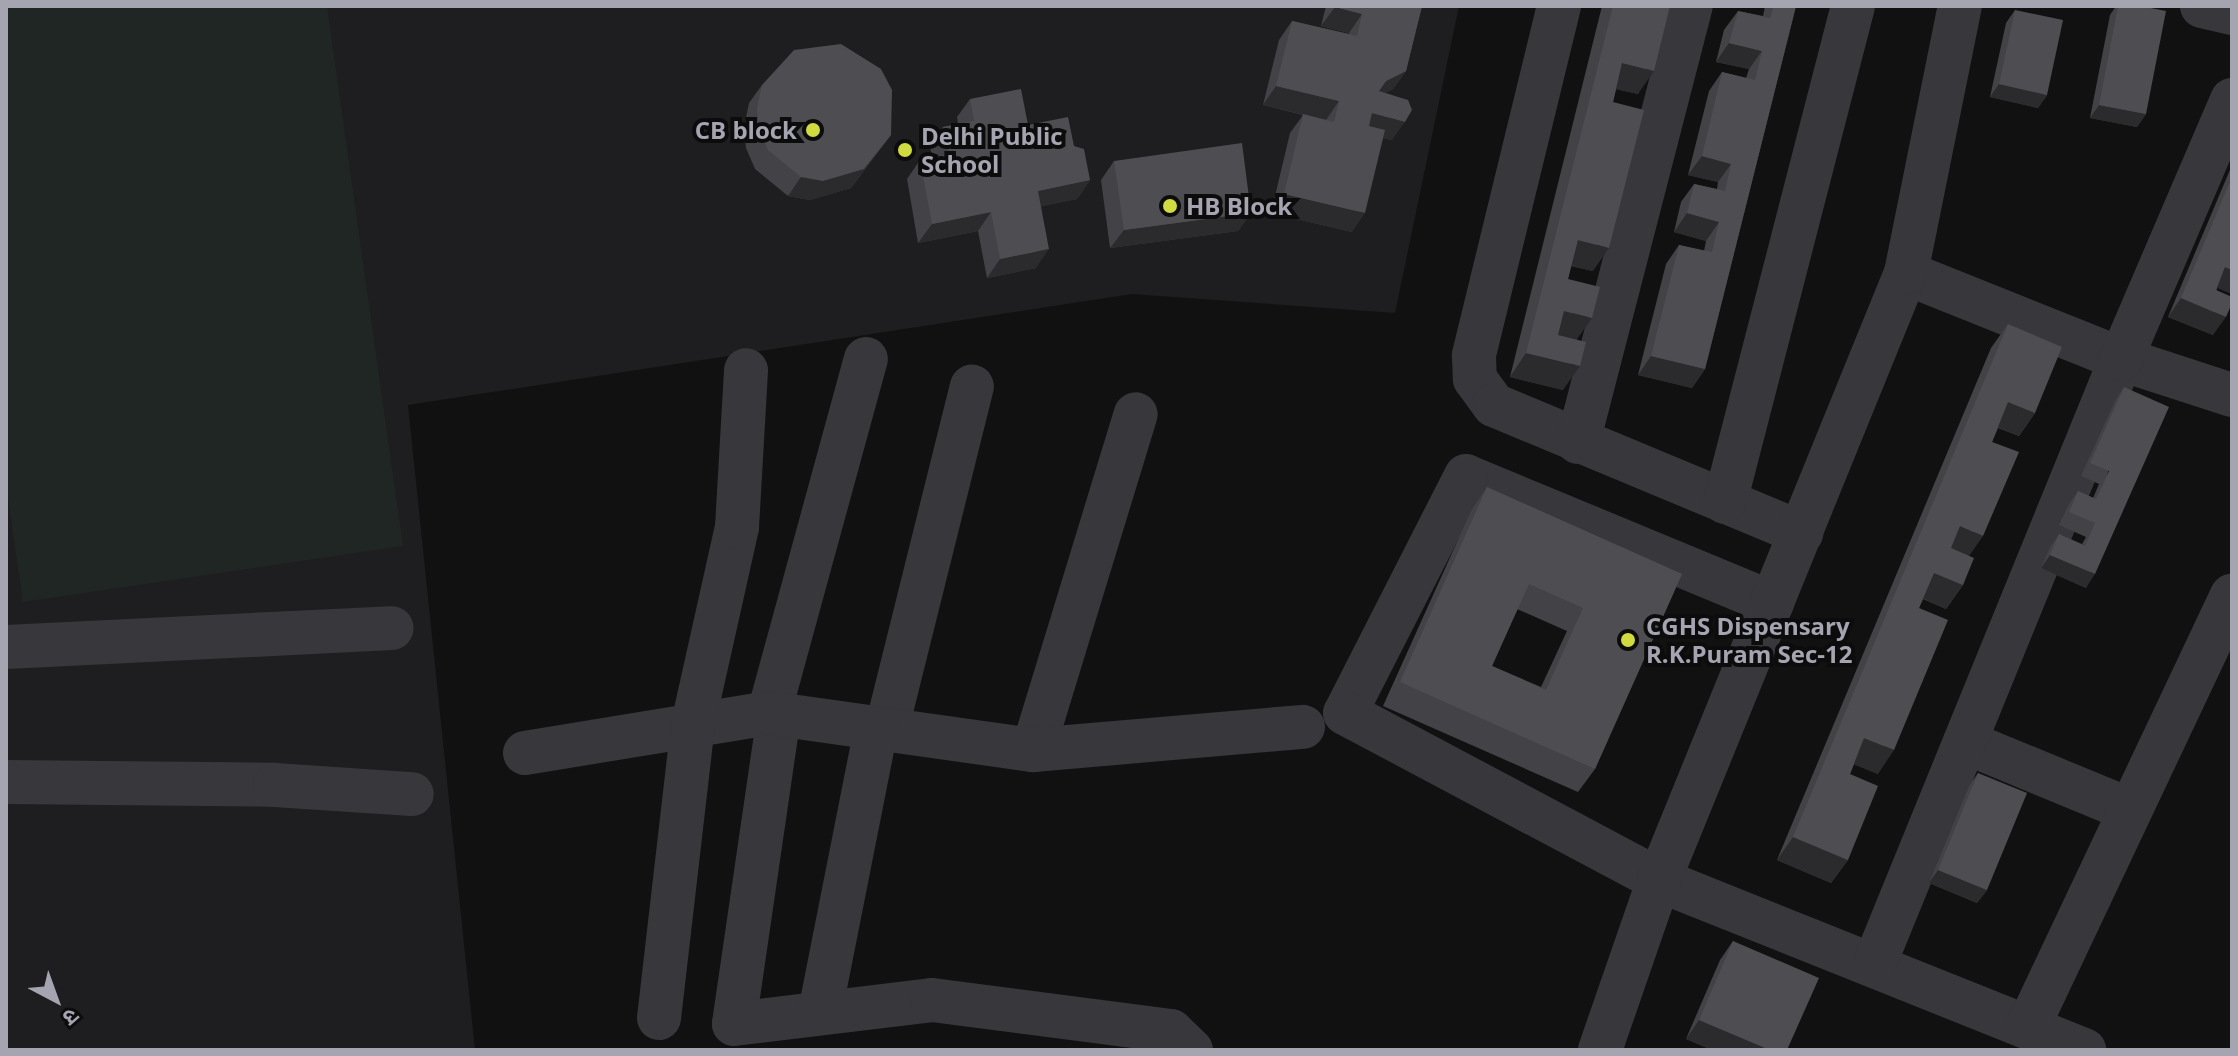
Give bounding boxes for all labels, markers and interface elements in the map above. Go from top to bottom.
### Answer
place label: CB block [695,116,797,144]
marker: CB block [804,121,822,139]
place label: Delhi Public School [921,122,1063,178]
marker: Delhi Public School [896,141,914,159]
place label: HB Block [1186,192,1292,220]
marker: HB Block [1161,197,1179,215]
place label: CGHS Dispensary R.K.Puram Sec-12 [1646,612,1852,668]
marker: CGHS Dispensary R.K.Puram Sec-12 [1617,629,1639,651]
north arrow [16,960,96,1040]
text: उ [57,1003,86,1034]

